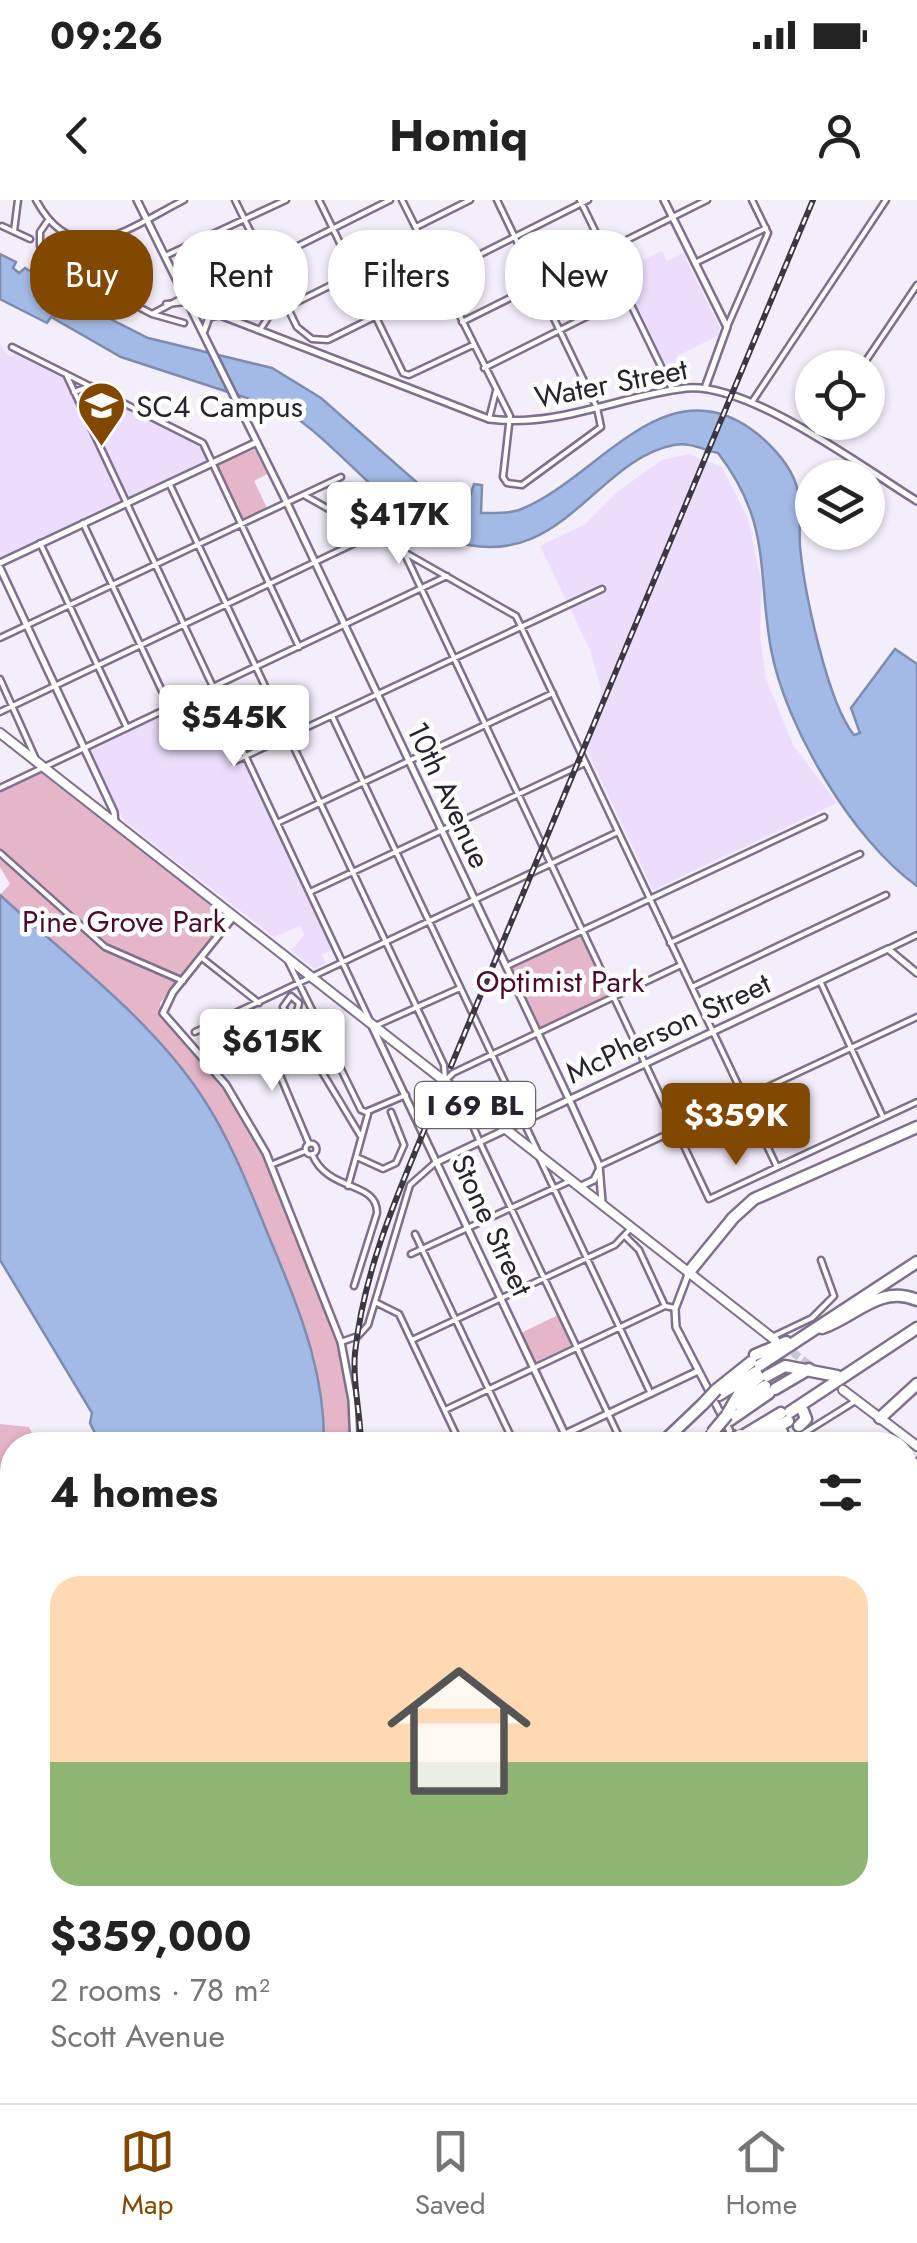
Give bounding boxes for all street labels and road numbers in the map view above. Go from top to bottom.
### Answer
street label: Water Street [531,347,692,419]
street label: 10th Avenue [396,715,502,875]
street label: McPherson Street [559,961,778,1094]
road number: I 69 BL [415,1082,535,1128]
street label: Stone Street [440,1147,544,1304]

